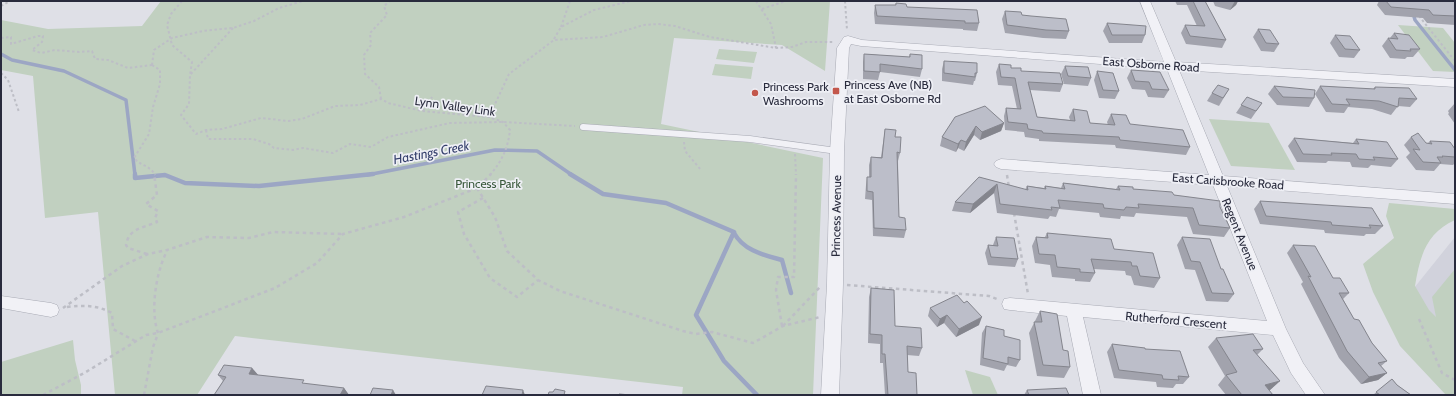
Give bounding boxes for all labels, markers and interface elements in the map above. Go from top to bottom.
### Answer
street label: East Osborne Road [1102,53,1200,75]
place label: Princess Ave (NB) at East Osborne Rd [844,77,941,106]
place label: Princess Park Washrooms [763,79,829,108]
marker: Princess Ave (NB) at East Osborne Rd [831,86,841,96]
marker: Princess Park Washrooms [750,88,760,98]
street label: Lynn Valley Link [414,93,497,119]
water label: Hastings Creek [392,137,471,167]
street label: East Carisbrooke Road [1172,170,1284,192]
street label: Princess Avenue [828,175,844,257]
park label: Princess Park [455,176,521,191]
street label: Regent Avenue [1219,196,1261,272]
street label: Rutherford Crescent [1125,308,1227,332]

